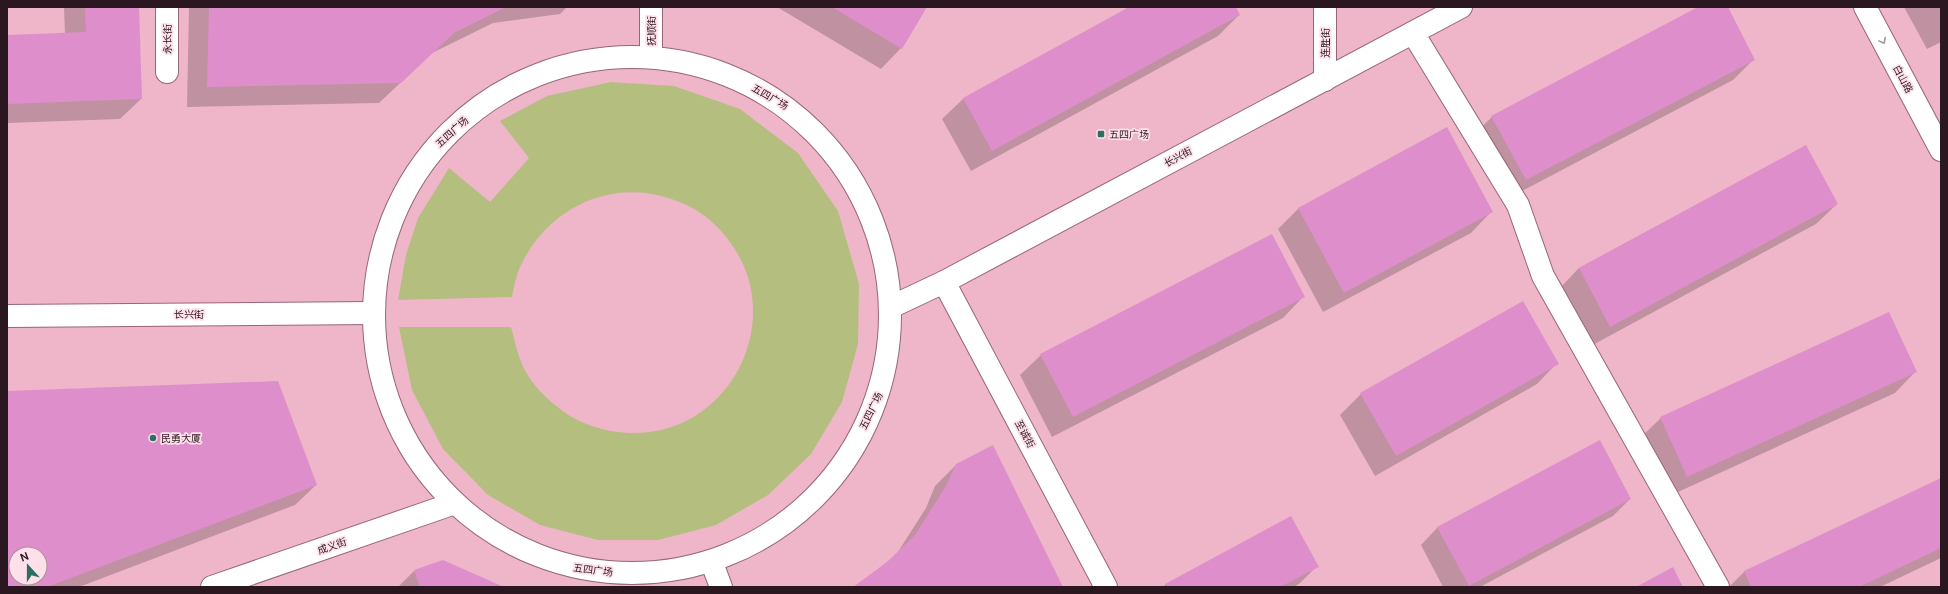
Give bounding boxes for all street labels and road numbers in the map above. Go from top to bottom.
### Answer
street label: 抚顺街 [645,16,658,46]
street label: 永长街 [161,24,174,54]
street label: 连胜街 [1319,28,1332,58]
street label: 白山路 [1890,63,1916,95]
street label: 五四广场 [749,81,791,113]
street label: 五四广场 [433,114,471,150]
street label: 长兴街 [1162,144,1194,170]
street label: 长兴街 [174,308,204,321]
street label: 五四广场 [856,390,886,432]
street label: 至诚街 [1012,418,1038,450]
street label: 成义街 [316,535,348,557]
street label: 五四广场 [572,561,614,579]

